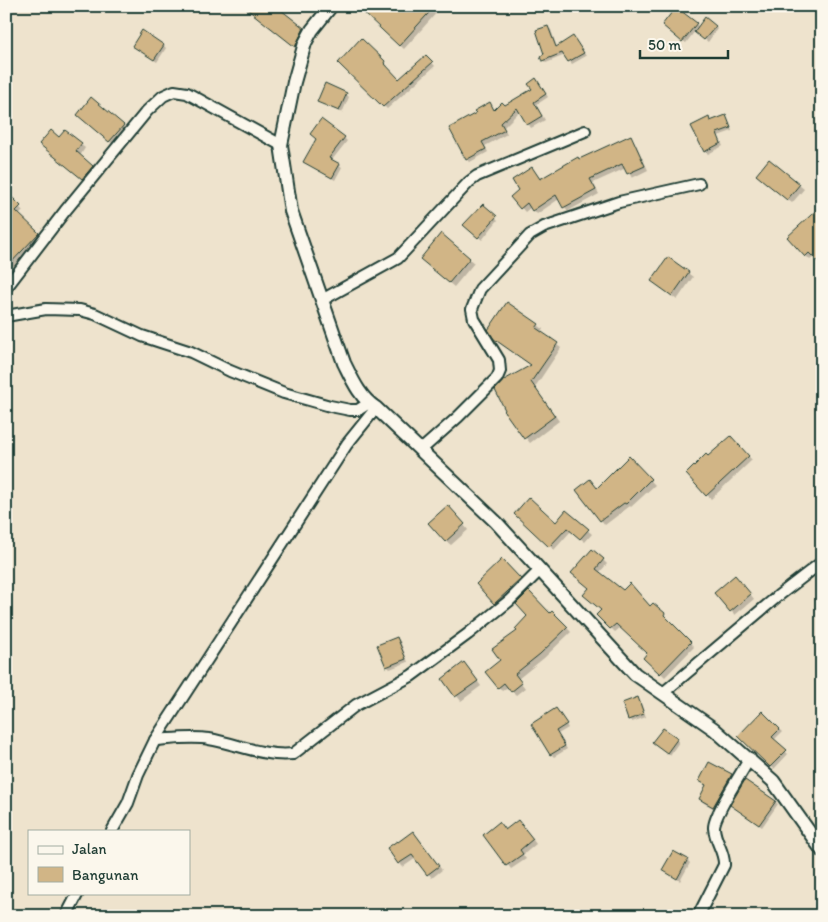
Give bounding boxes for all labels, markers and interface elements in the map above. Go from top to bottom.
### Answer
scale bar [640,28,728,60]
text: 50 m [648,36,681,54]
legend [28,830,190,894]
text: Jalan [72,840,106,858]
text: Bangunan [72,866,139,884]

